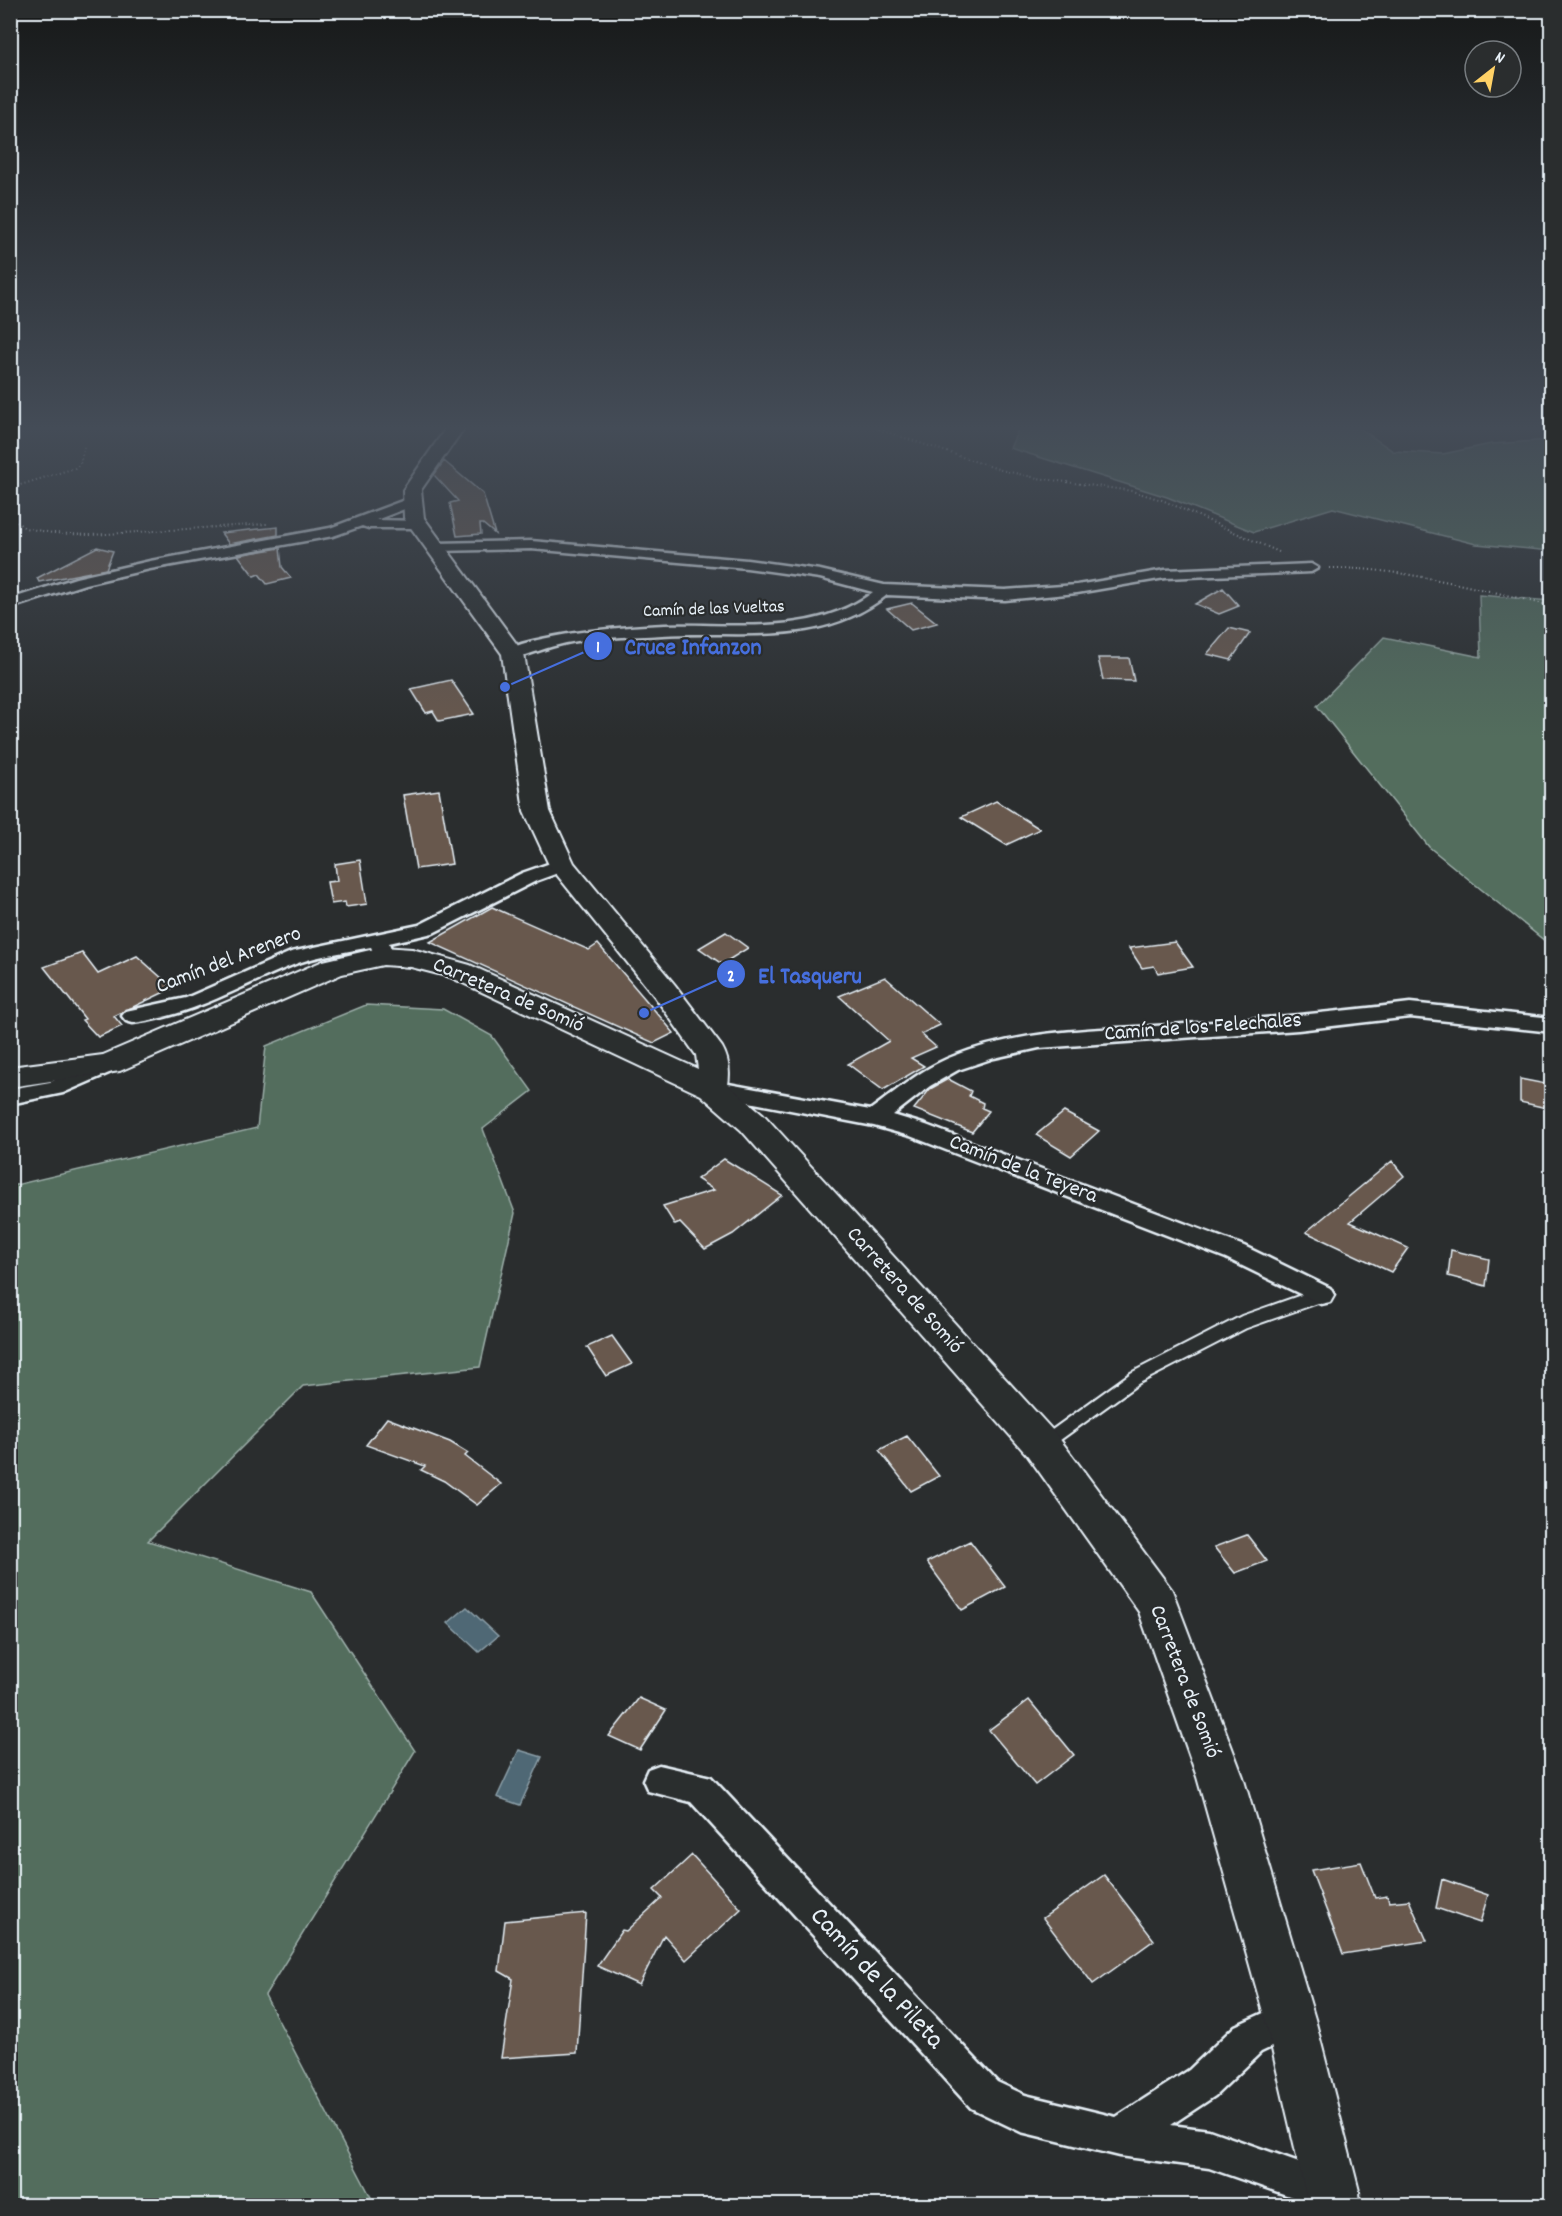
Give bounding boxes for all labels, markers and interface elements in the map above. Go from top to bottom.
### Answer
north arrow [1463,39,1523,99]
text: N [1490,46,1509,70]
street label: Camín de las Vueltas [643,595,785,625]
callout: Cruce Infanzon [583,625,774,667]
text: Cruce Infanzon [624,632,762,666]
text: 1 [596,636,600,661]
street label: Camín del Arenero [152,919,306,1003]
street label: Carretera de Somió [427,950,589,1042]
callout: El Tasqueru [716,953,874,995]
text: El Tasqueru [758,961,862,995]
text: 2 [727,965,735,990]
street label: Camín de los Felechales [1103,1006,1303,1050]
street label: Camín de la Teyera [944,1127,1102,1213]
street label: Carretera de Somió [838,1220,970,1362]
street label: Carretera de Somió [1141,1601,1227,1763]
street label: Camín de la Pileta [800,1899,953,2059]

